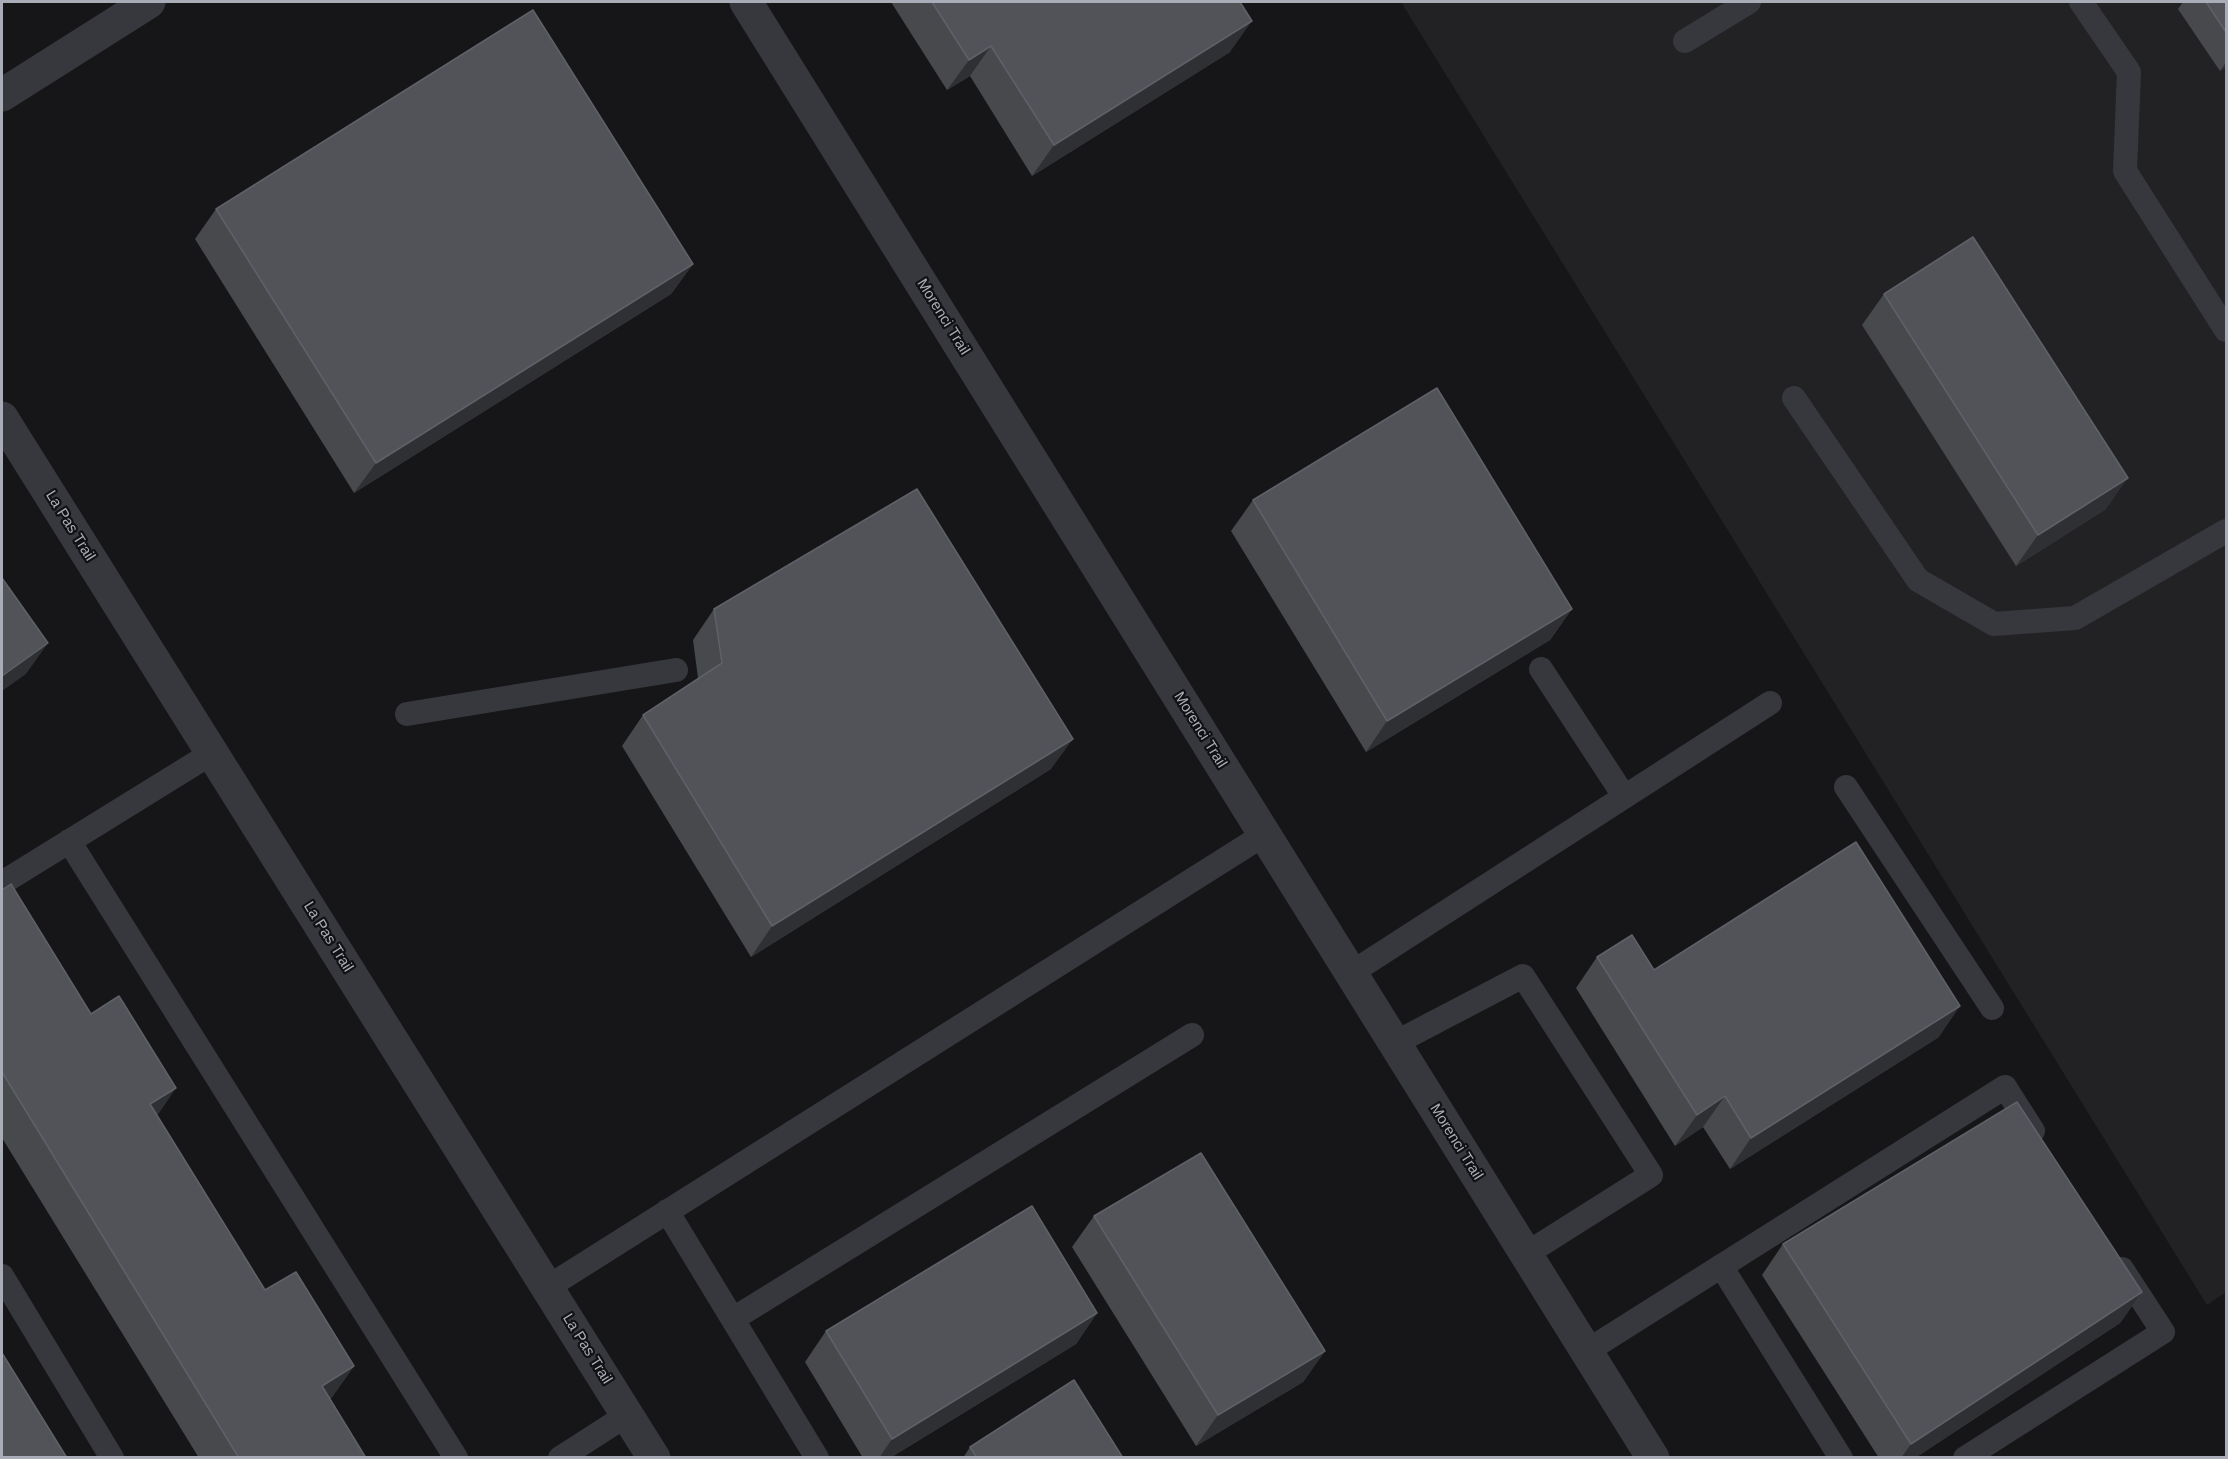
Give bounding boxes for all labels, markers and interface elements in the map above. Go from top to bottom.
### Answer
street label: Morenci Trail [913,276,973,358]
street label: La Pas Trail [41,488,99,564]
street label: Morenci Trail [1170,689,1230,771]
street label: La Pas Trail [299,899,357,975]
street label: Morenci Trail [1426,1101,1486,1183]
street label: La Pas Trail [558,1311,616,1387]

